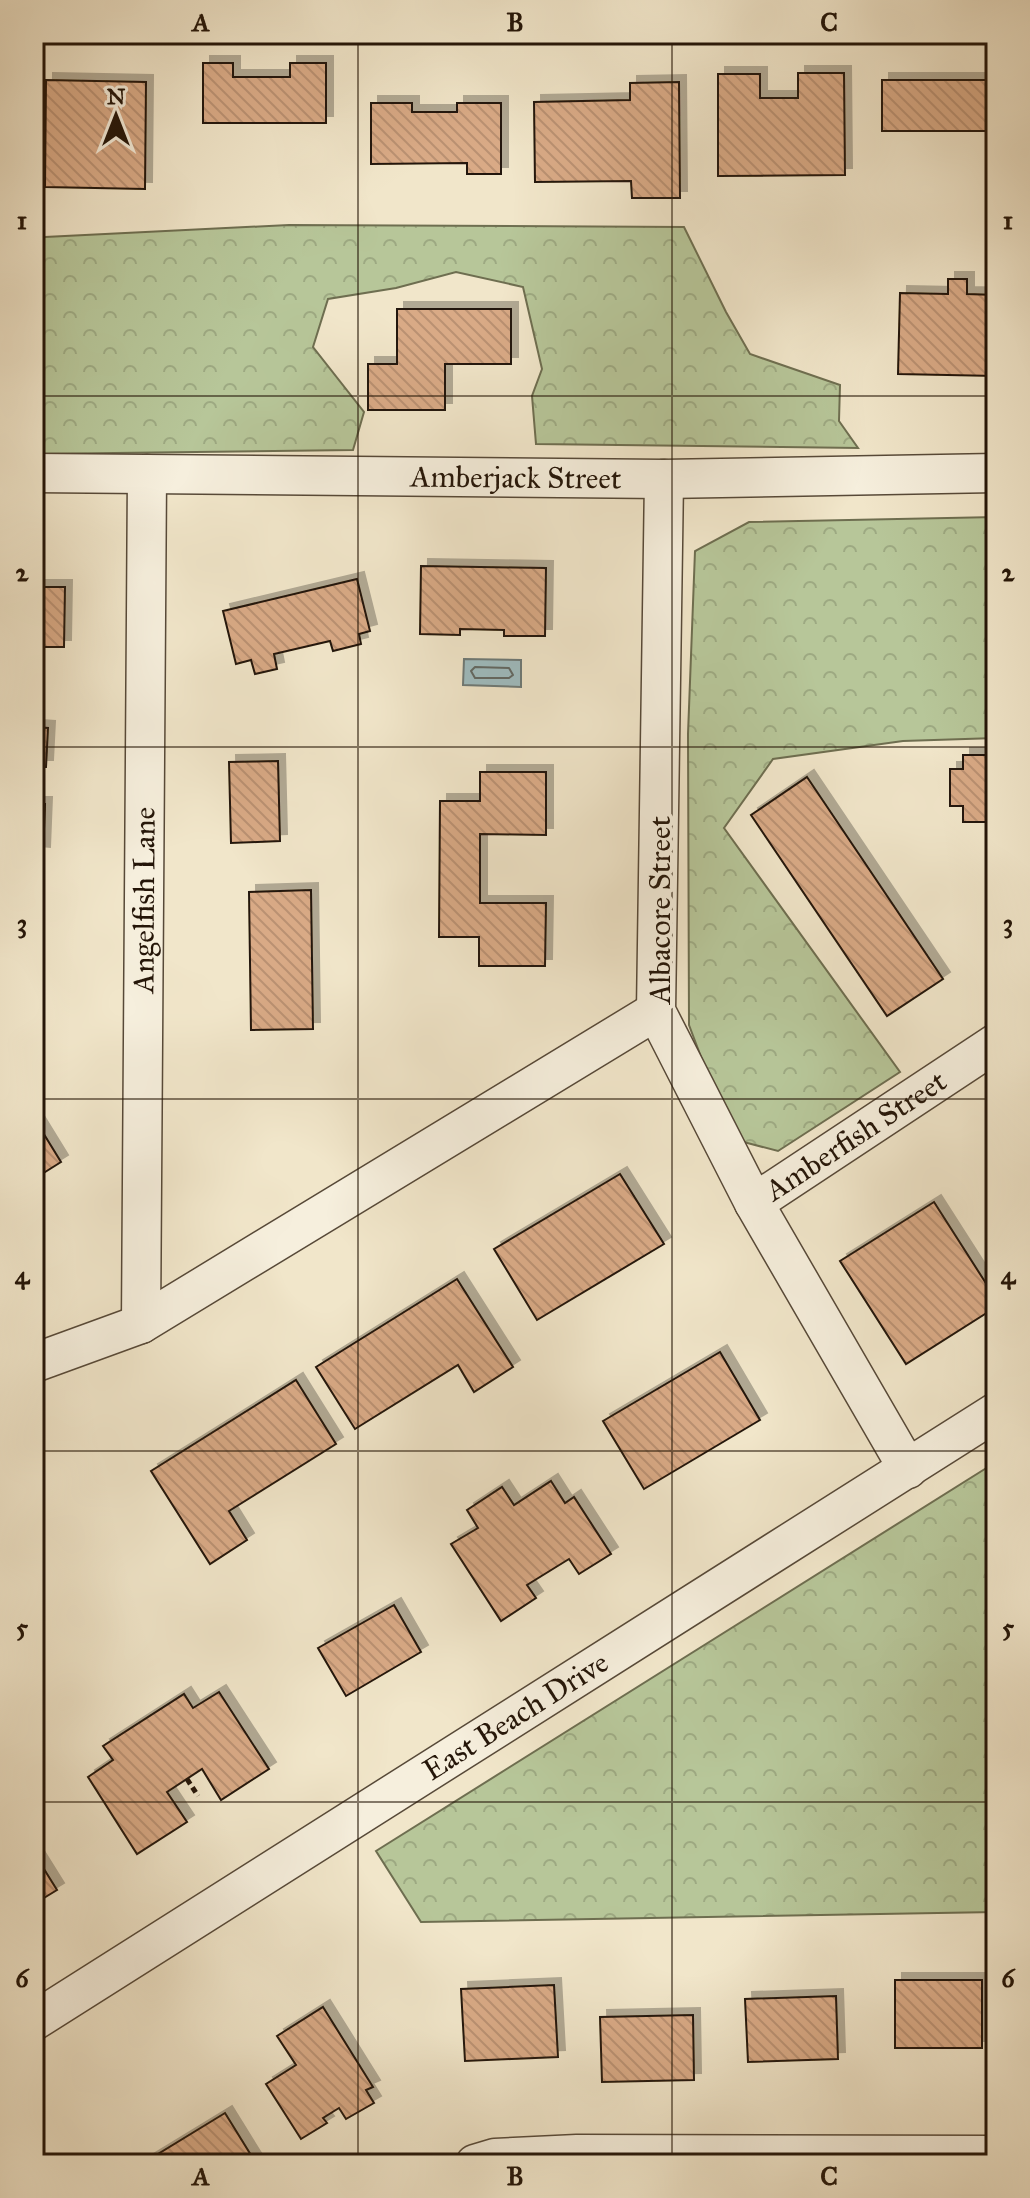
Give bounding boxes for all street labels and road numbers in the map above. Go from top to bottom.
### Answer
street label: Amberjack Street [408,459,622,497]
street label: Angelfish Lane [125,807,163,995]
street label: Albacore Street [642,816,678,1006]
street label: Amberfish Street [757,1063,953,1210]
street label: East Beach Drive [416,1644,615,1788]

